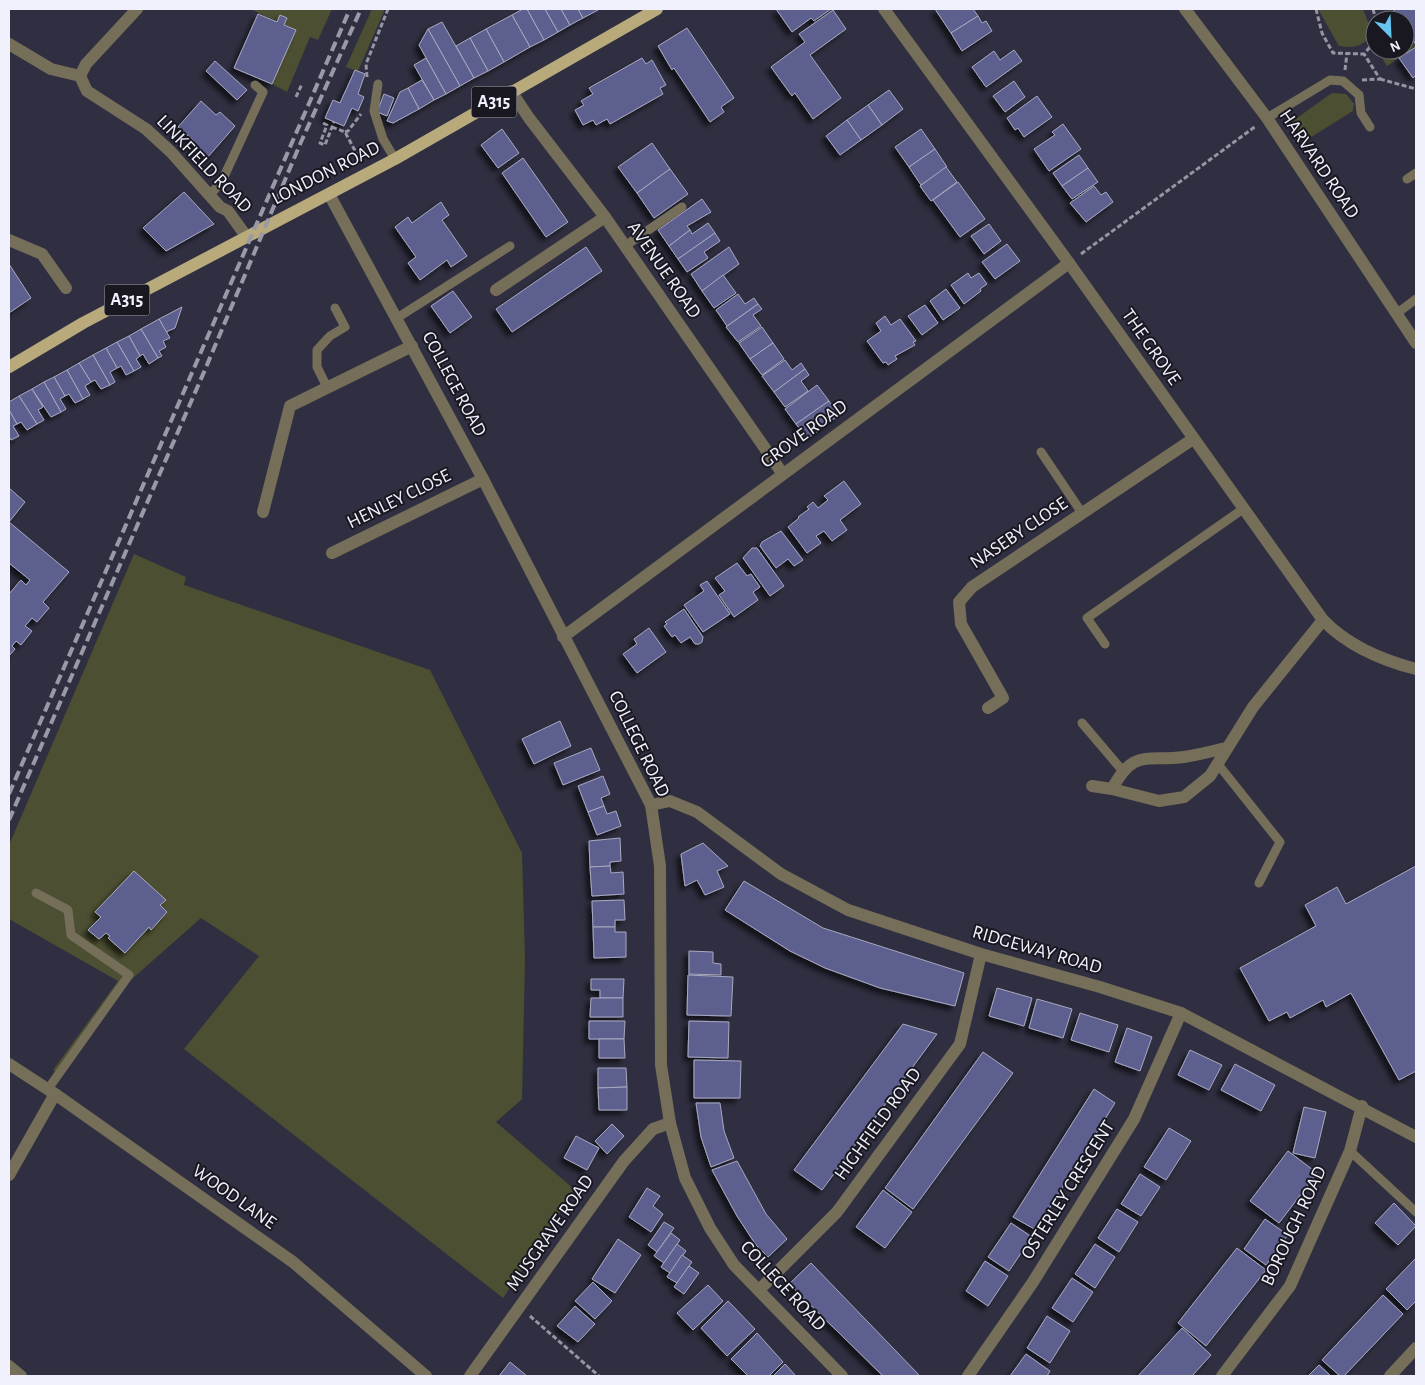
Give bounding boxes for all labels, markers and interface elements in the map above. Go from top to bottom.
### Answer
north arrow [1365,10,1415,60]
text: N [1388,38,1402,54]
road number: A315 [472,86,516,118]
street label: HARVARD ROAD [1276,106,1362,222]
street label: LINKFIELD ROAD [153,112,255,216]
street label: LONDON ROAD [269,138,383,208]
street label: AVENUE ROAD [624,218,704,322]
road number: A315 [104,284,150,316]
street label: THE GROVE [1118,306,1184,388]
street label: COLLEGE ROAD [418,328,490,440]
street label: GROVE ROAD [757,396,851,472]
street label: HENLEY CLOSE [344,466,454,532]
street label: NASEBY CLOSE [967,494,1071,572]
street label: COLLEGE ROAD [605,688,673,800]
street label: RIDGEWAY ROAD [970,922,1104,978]
street label: HIGHFIELD ROAD [831,1064,925,1184]
street label: OSTERLEY CRESCENT [1018,1117,1118,1263]
street label: WOOD LANE [189,1161,279,1233]
street label: BOROUGH ROAD [1258,1163,1330,1289]
street label: MUSGRAVE ROAD [503,1172,597,1294]
street label: COLLEGE ROAD [737,1237,829,1335]

